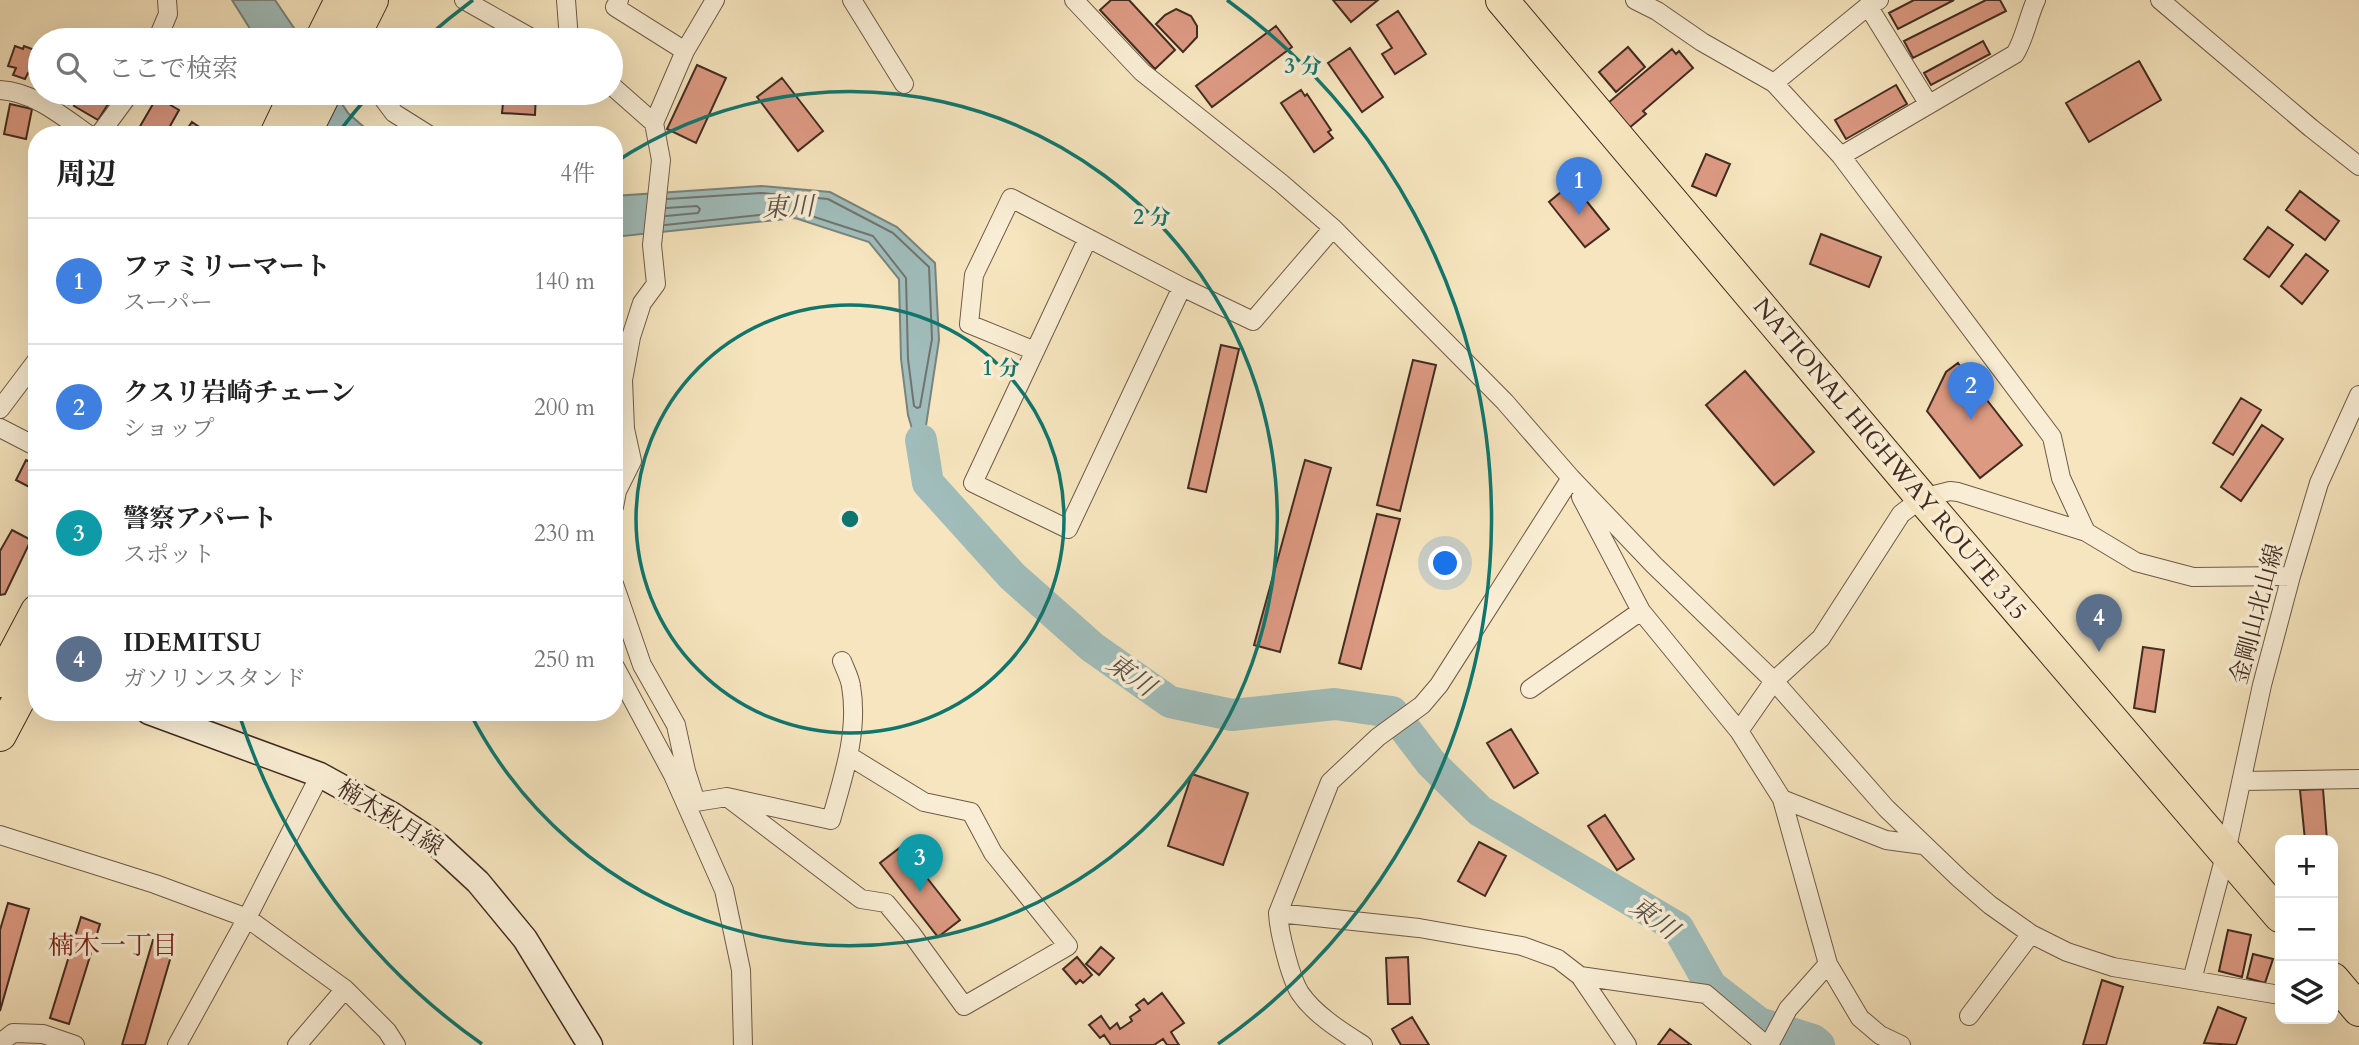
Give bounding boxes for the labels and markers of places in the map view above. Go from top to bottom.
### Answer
pin: 1 [1556,157,1602,215]
pin: 2 [1948,362,1994,420]
centre of rings [838,507,862,531]
pin: 4 [2076,594,2122,652]
pin: 3 [897,834,943,892]

